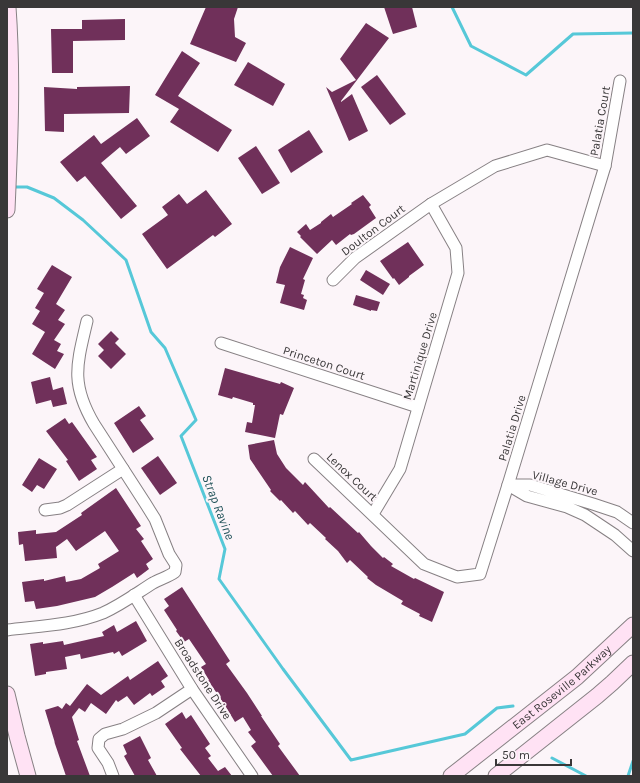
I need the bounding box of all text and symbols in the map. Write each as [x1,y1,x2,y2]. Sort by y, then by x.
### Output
street label: Palatia Court [587,84,613,157]
street label: Doulton Court [338,201,408,259]
street label: Martinique Drive [400,310,440,402]
street label: Princeton Court [281,343,367,383]
street label: Palatia Drive [495,393,529,463]
street label: Lenox Court [324,450,381,504]
street label: Village Drive [531,468,599,498]
water label: Strap Ravine [199,473,238,542]
street label: Broadstone Drive [172,636,234,722]
street label: East Roseville Parkway [510,642,614,732]
scale bar [496,741,571,767]
text: 50 m [502,748,530,762]

